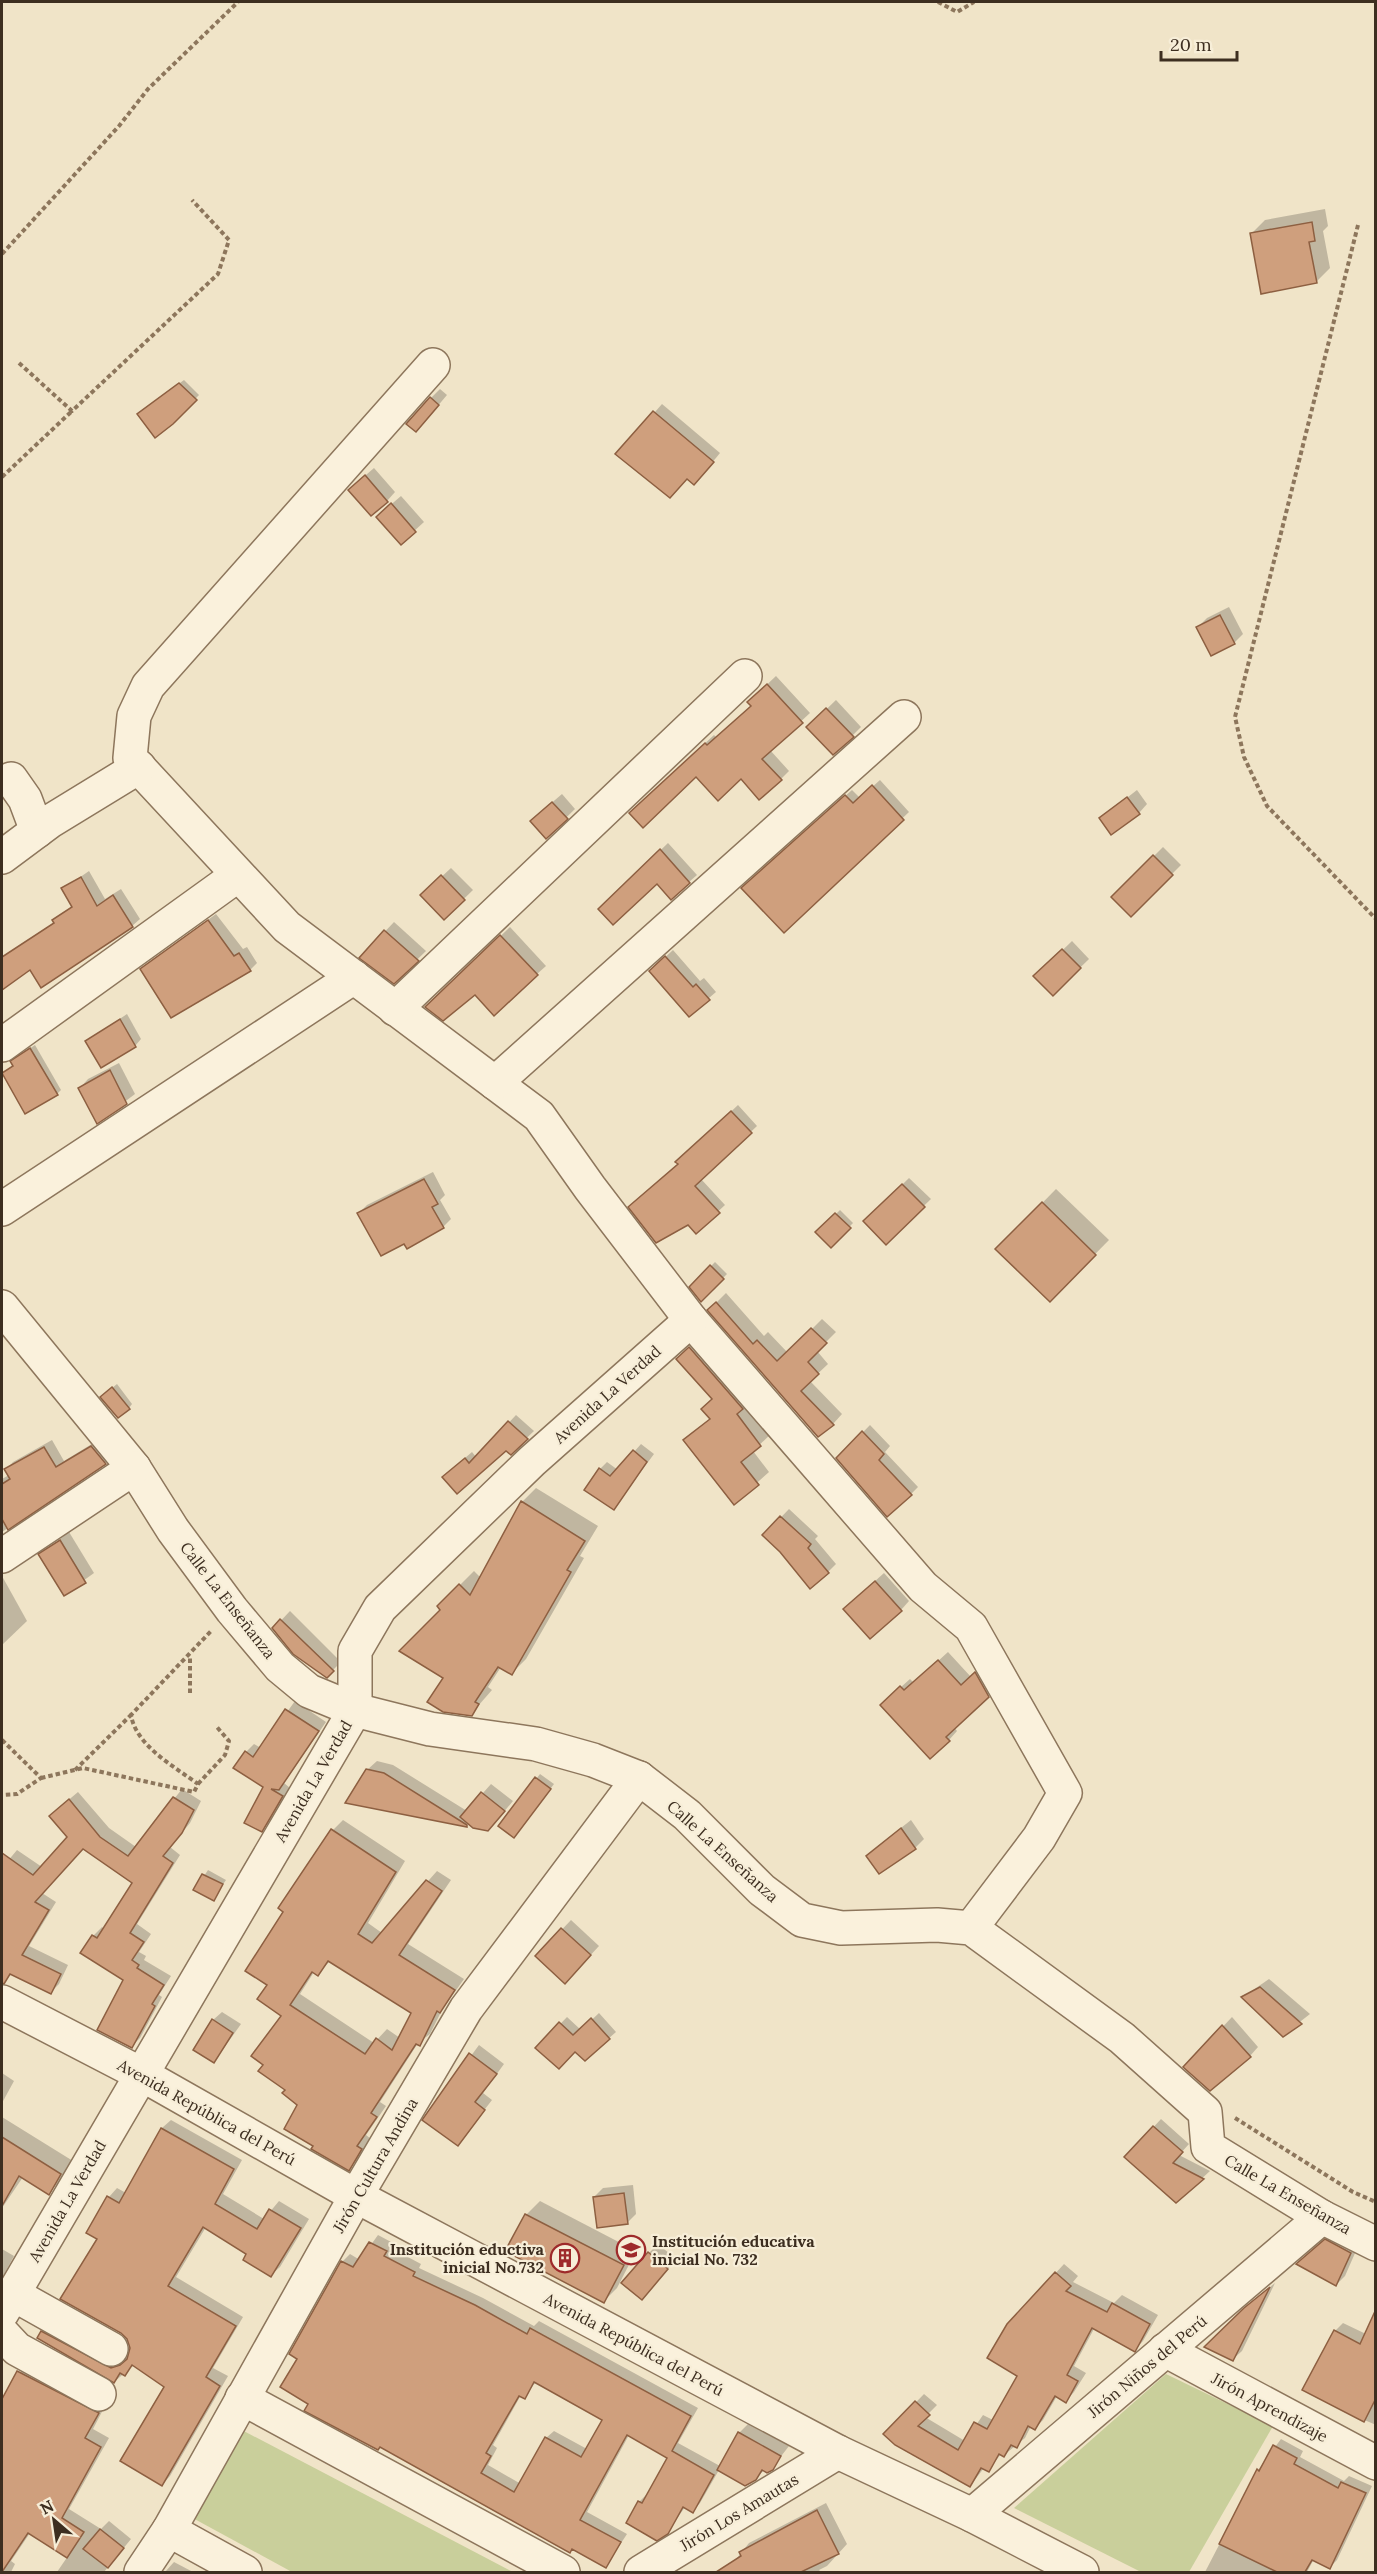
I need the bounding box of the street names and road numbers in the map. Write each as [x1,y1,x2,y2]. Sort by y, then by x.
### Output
street label: Avenida La Verdad [549,1340,665,1448]
street label: Calle La Enseñanza [176,1538,280,1662]
street label: Avenida La Verdad [269,1716,356,1846]
street label: Calle La Enseñanza [663,1796,783,1906]
street label: Avenida República del Perú [113,2054,300,2170]
street label: Jirón Cultura Andina [328,2094,422,2237]
street label: Avenida La Verdad [23,2136,110,2266]
street label: Calle La Enseñanza [1221,2150,1355,2238]
street label: Avenida República del Perú [540,2288,728,2400]
street label: Jirón Niños del Perú [1083,2310,1211,2422]
street label: Jirón Aprendizaje [1208,2367,1332,2446]
street label: Jirón Los Amautas [675,2469,802,2556]

